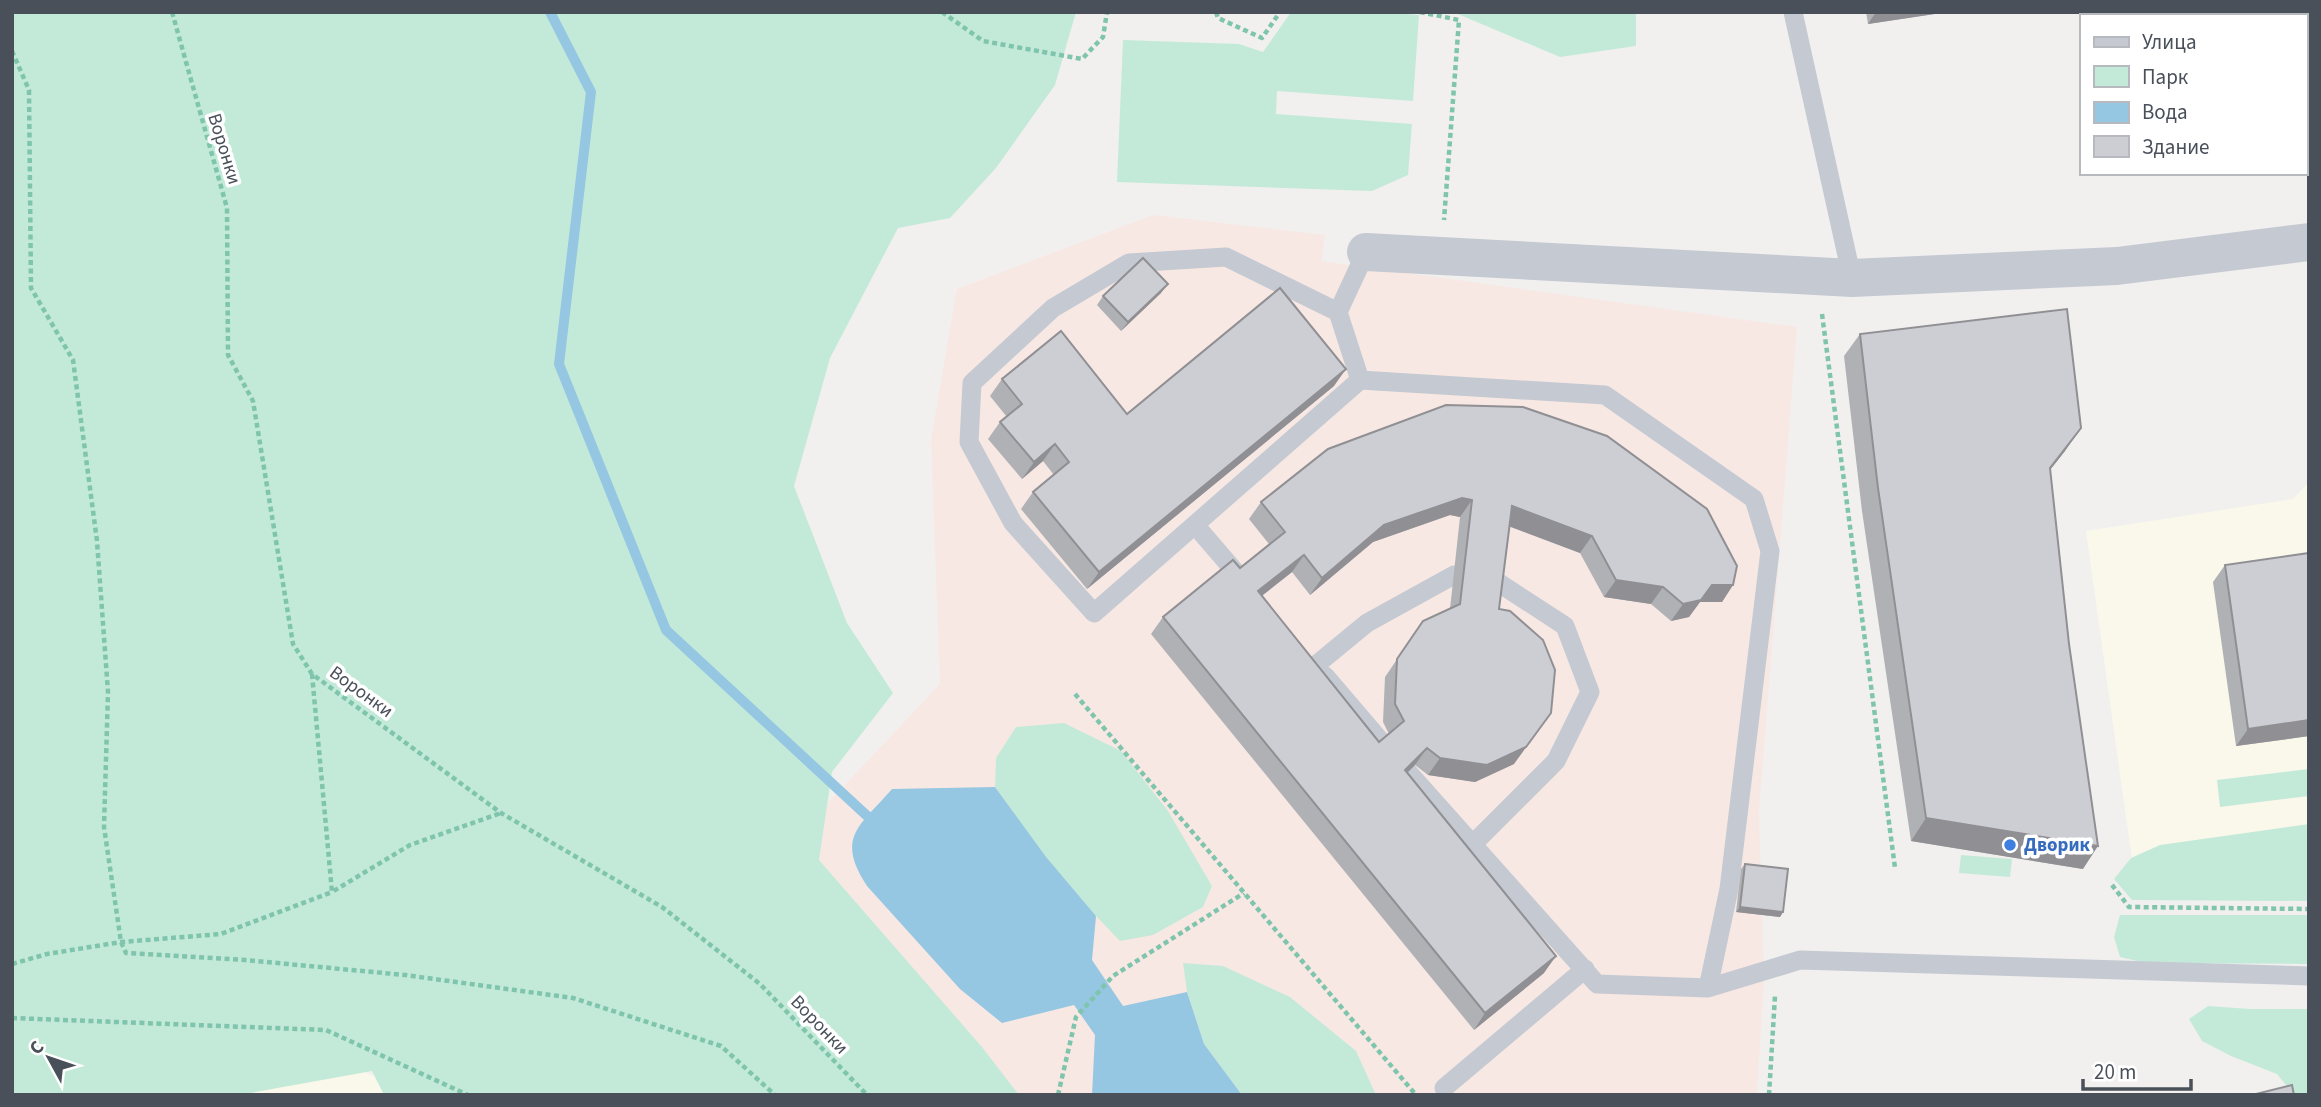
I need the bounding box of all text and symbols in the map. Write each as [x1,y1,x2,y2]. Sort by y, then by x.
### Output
legend [2080,14,2307,175]
text: Улица [2142,27,2197,57]
text: Парк [2142,62,2189,92]
text: Вода [2142,97,2188,127]
street label: Воронки [200,110,248,188]
text: Здание [2142,132,2210,162]
street label: Воронки [323,660,399,724]
place label: Дворик [2024,832,2091,859]
marker: Дворик [2002,837,2018,853]
street label: Воронки [784,989,854,1061]
north arrow [14,1023,84,1093]
text: С [23,1035,51,1061]
scale bar [2083,1048,2192,1092]
text: 20 m [2094,1057,2136,1087]

